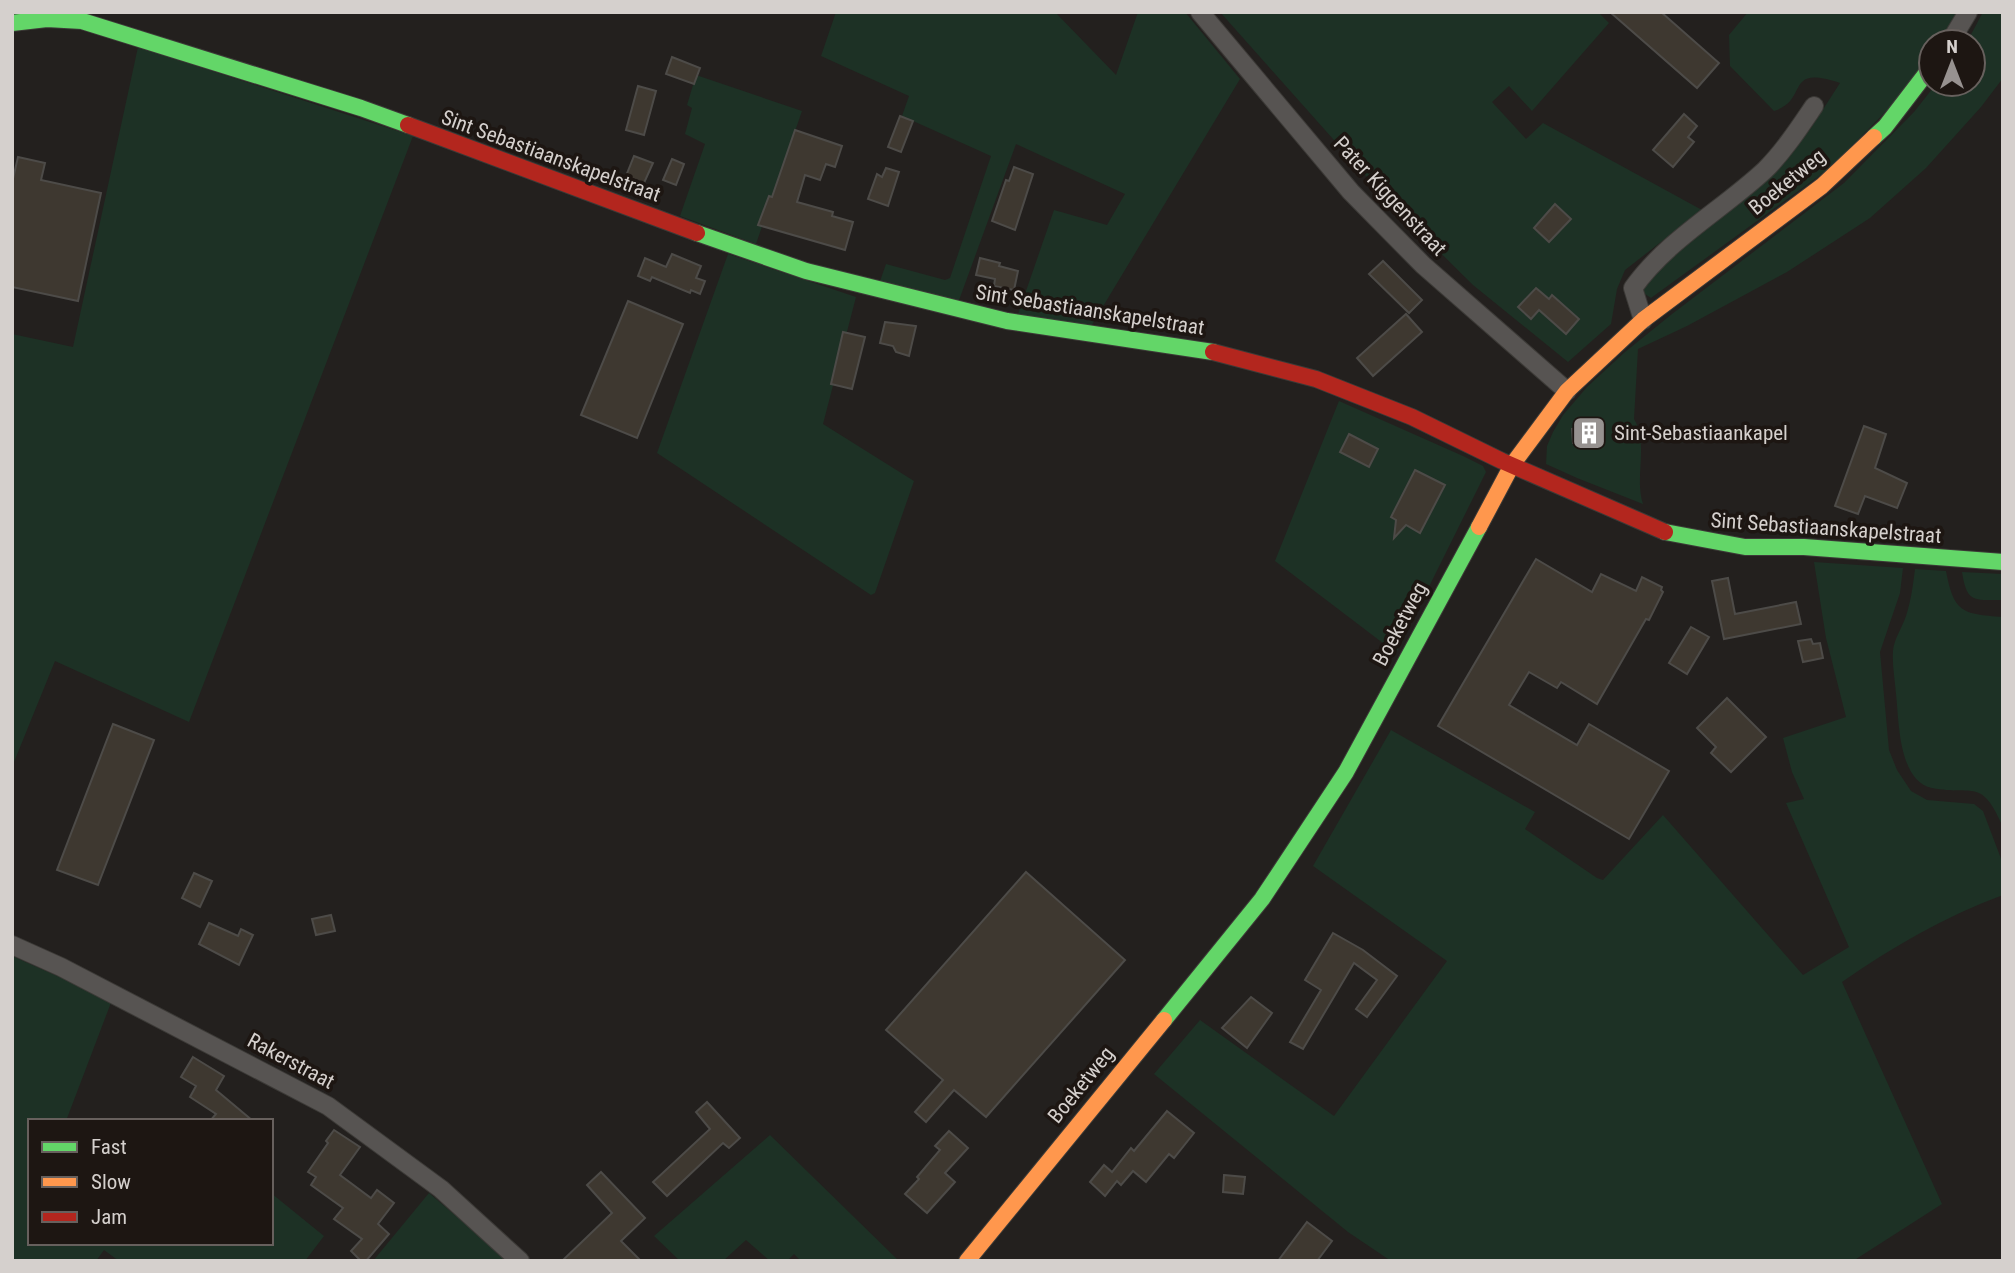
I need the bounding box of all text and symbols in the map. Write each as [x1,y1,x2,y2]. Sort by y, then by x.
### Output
north arrow [1917,28,1987,98]
text: N [1946,35,1958,58]
street label: Sint Sebastiaanskapelstraat [438,105,664,207]
street label: Pater Kiggenstraat [1329,132,1451,260]
street label: Boeketweg [1744,144,1830,220]
street label: Sint Sebastiaanskapelstraat [974,280,1206,340]
building icon: Sint-Sebastiaankapel [1570,414,1608,452]
place label: Sint-Sebastiaankapel [1614,421,1788,445]
street label: Sint Sebastiaanskapelstraat [1710,508,1942,548]
street label: Boeketweg [1368,578,1432,670]
street label: Rakerstraat [244,1028,338,1094]
street label: Boeketweg [1043,1042,1119,1128]
legend [28,1119,273,1245]
text: Fast [91,1135,127,1159]
text: Slow [91,1170,131,1194]
text: Jam [91,1205,127,1229]

